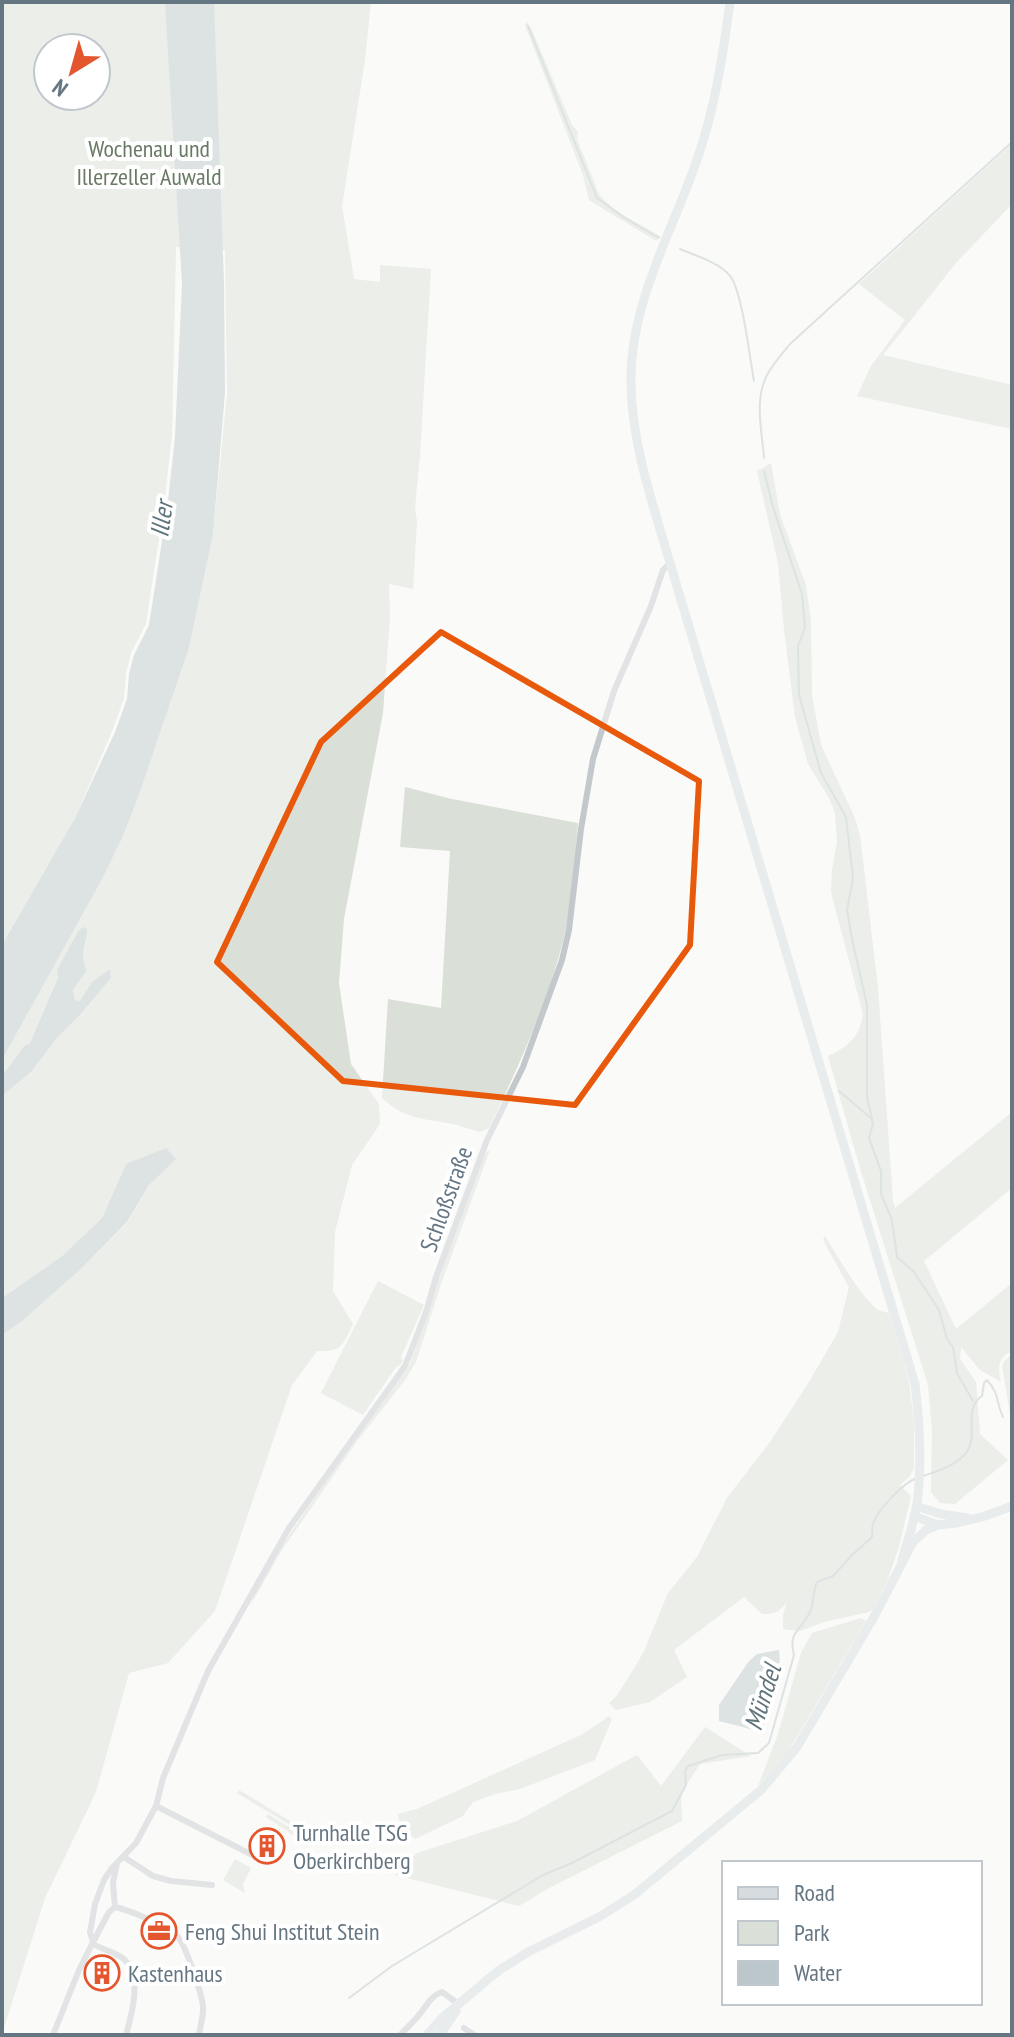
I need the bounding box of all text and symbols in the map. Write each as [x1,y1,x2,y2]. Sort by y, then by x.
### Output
north arrow [32,32,112,112]
text: N [47,73,73,103]
park label: Wochenau und Illerzeller Auwald [76,133,222,192]
water label: Iller [142,495,180,539]
street label: Schloßstraße [413,1142,479,1256]
water label: Mündel [736,1657,789,1734]
place label: Turnhalle TSG Oberkirchberg [293,1817,411,1876]
building icon: Turnhalle TSG Oberkirchberg [248,1827,286,1865]
legend [722,1861,982,2005]
text: Road [794,1877,835,1908]
office icon: Feng Shui Institut Stein [140,1912,178,1950]
place label: Feng Shui Institut Stein [185,1916,379,1947]
text: Park [794,1917,830,1948]
building icon: Kastenhaus [83,1954,121,1992]
text: Water [794,1957,842,1988]
place label: Kastenhaus [128,1958,223,1989]

